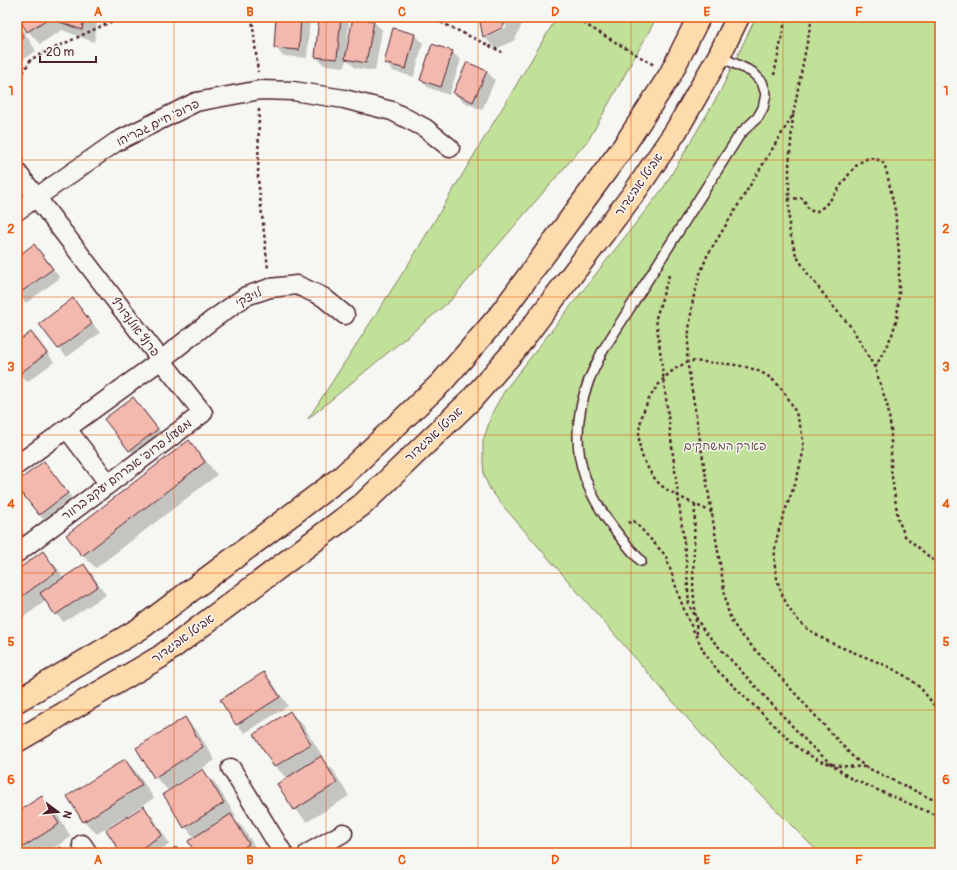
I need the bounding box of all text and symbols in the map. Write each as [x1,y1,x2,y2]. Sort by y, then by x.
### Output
text: A [94,4,103,20]
text: B [246,4,254,20]
text: C [398,4,406,20]
text: D [551,4,559,20]
text: E [704,4,711,20]
text: F [855,4,863,20]
scale bar [40,38,96,64]
text: 20 m [46,45,75,60]
text: 1 [8,83,14,99]
text: 1 [943,83,949,99]
street label: פרופ' חיים גבריהו [114,96,202,150]
street label: אביטל אביגדור [612,150,666,220]
text: 2 [7,221,15,237]
text: 2 [942,221,950,237]
street label: לויצקי [233,285,265,311]
street label: פרנץ אולנדורף [108,294,162,360]
text: 3 [7,359,15,375]
text: 3 [942,359,950,375]
street label: אביטל אביגדור [402,404,466,466]
street label: משעול פרופ' אברהם יעקב ברוור [59,416,195,524]
park label: פארק המשחקים [684,439,766,454]
text: 4 [7,496,15,512]
text: 4 [942,496,950,512]
street label: אביטל אביגדור [149,611,217,667]
text: 5 [7,634,15,650]
text: 5 [942,634,950,650]
text: 6 [7,772,15,788]
text: 6 [942,772,950,788]
north arrow [38,792,78,832]
text: N [60,809,74,821]
text: A [94,852,103,868]
text: B [246,852,254,868]
text: C [398,852,406,868]
text: D [551,852,559,868]
text: E [704,852,711,868]
text: F [855,852,863,868]

